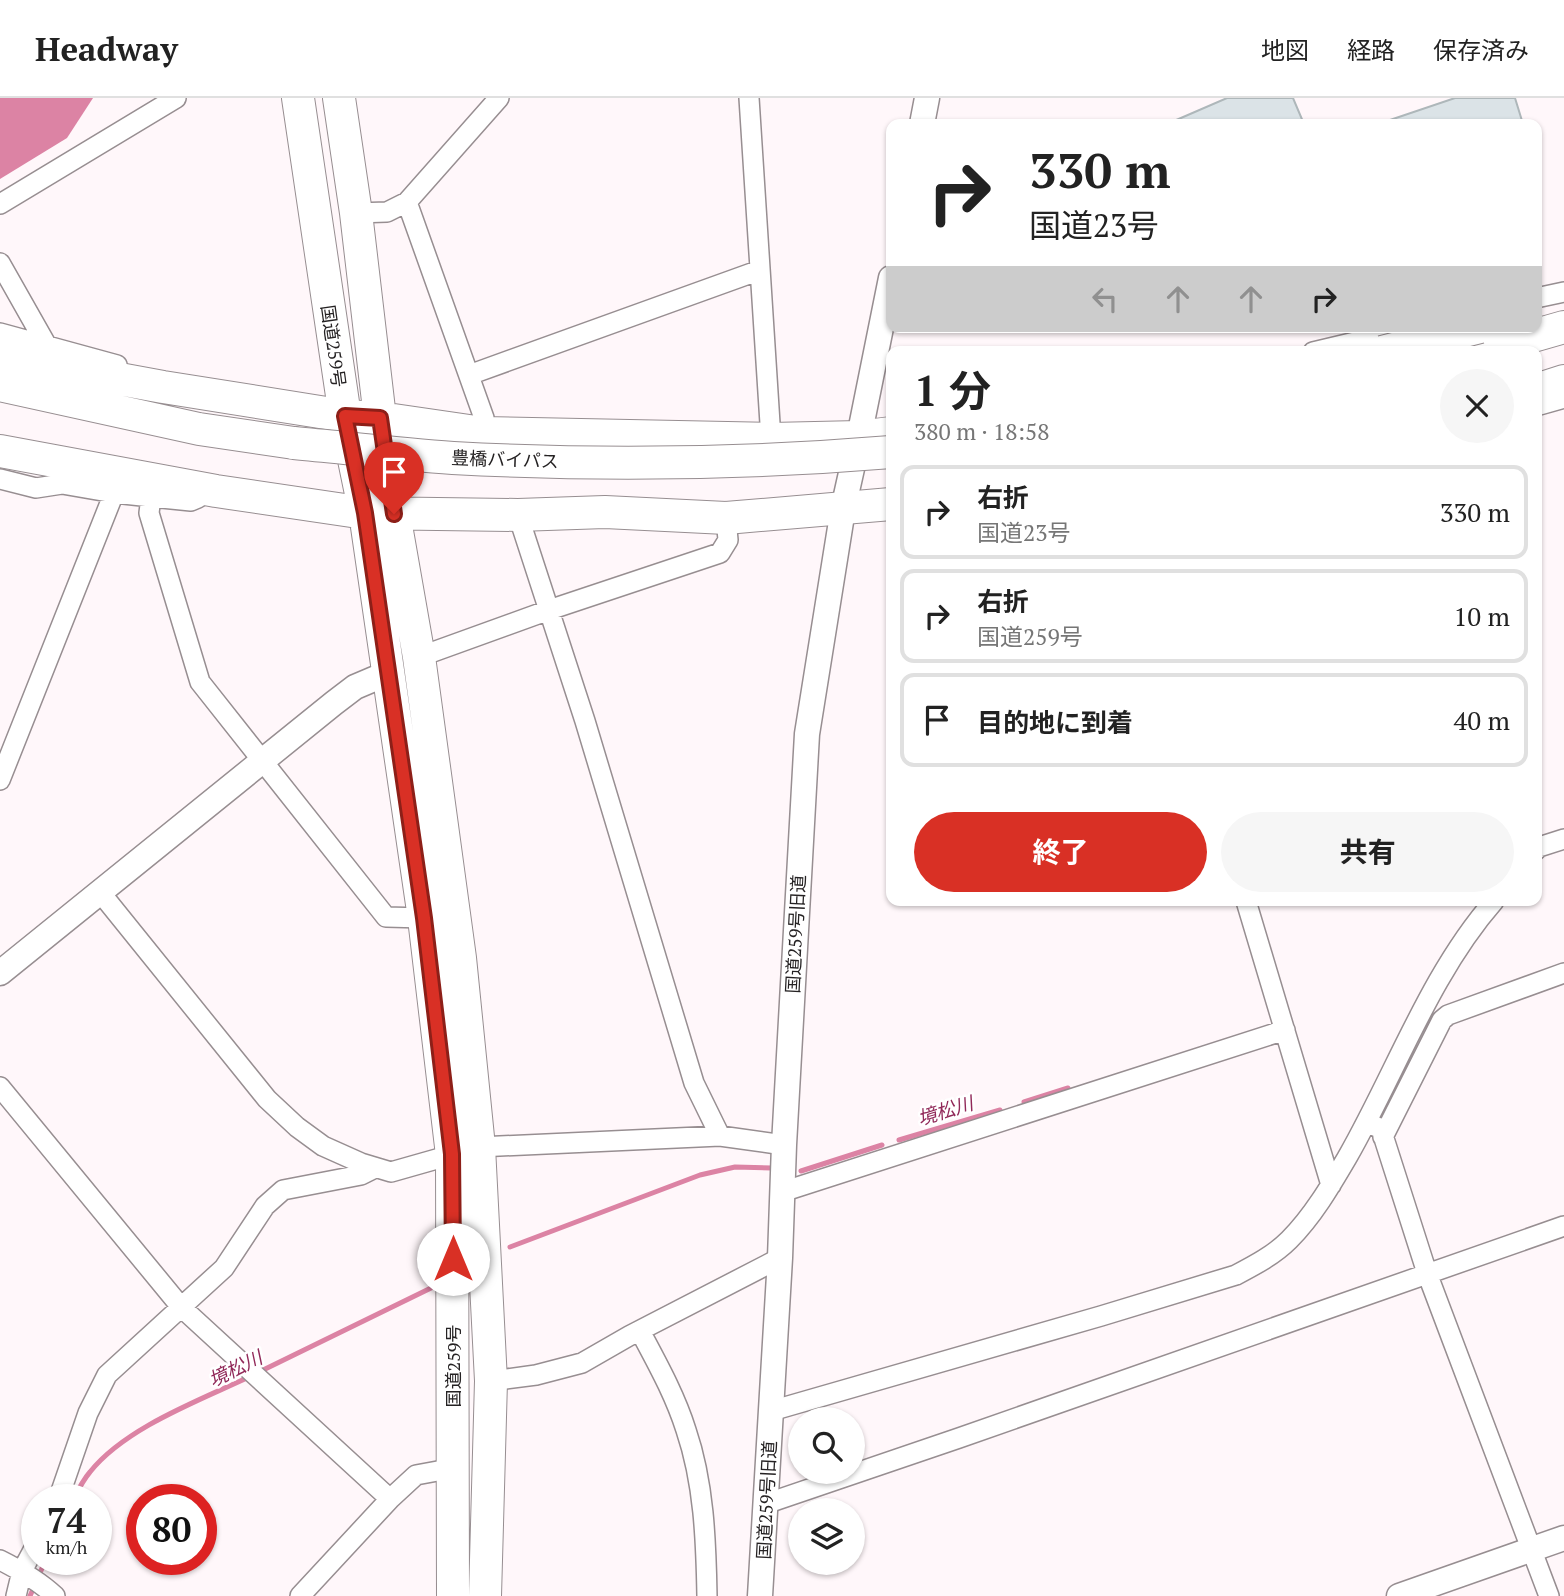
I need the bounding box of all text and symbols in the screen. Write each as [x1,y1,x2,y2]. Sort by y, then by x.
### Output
text: Headway [35,27,178,70]
text: 地図 [1261,34,1309,66]
text: 経路 [1347,34,1395,66]
text: 保存済み [1433,34,1529,66]
text: 330 m [1029,137,1171,202]
icon: right [914,147,1005,238]
text: 国道23号 [1029,204,1159,246]
icon: left [1086,280,1124,318]
icon: ahead [1159,280,1197,318]
icon: ahead [1232,280,1270,318]
icon: right [1305,280,1343,318]
street label: 国道259号 [316,303,352,389]
text: 1 分 [914,362,991,418]
button: close [1440,369,1514,443]
text: 380 m · 18:58 [914,416,1049,447]
pin [364,442,424,514]
street label: 豊橋バイパス [451,445,559,473]
icon: arrive [375,453,413,491]
text: 右折 [977,480,1029,514]
icon: right [918,493,956,531]
text: 330 m [1440,495,1510,529]
text: 国道23号 [977,517,1071,548]
text: 右折 [977,584,1029,618]
icon: right [918,597,956,635]
text: 10 m [1454,599,1510,633]
text: 国道259号 [977,621,1083,652]
icon: arrive [918,701,956,739]
text: 40 m [1454,703,1510,737]
text: 目的地に到着 [977,705,1133,739]
button: 終了 [914,812,1207,892]
button: 共有 [1221,812,1514,892]
street label: 国道259号旧道 [780,874,810,994]
water label: 境松川 [914,1089,978,1130]
position arrow [416,1222,490,1296]
street label: 国道259号 [441,1325,465,1407]
water label: 境松川 [204,1343,268,1392]
map controls [788,1407,865,1575]
button: search [788,1407,865,1484]
street label: 国道259号旧道 [751,1440,781,1560]
speed limit sign: 80 [126,1484,217,1575]
text: 74 [47,1497,86,1543]
button: layers [788,1498,865,1575]
text: km/h [46,1535,87,1559]

